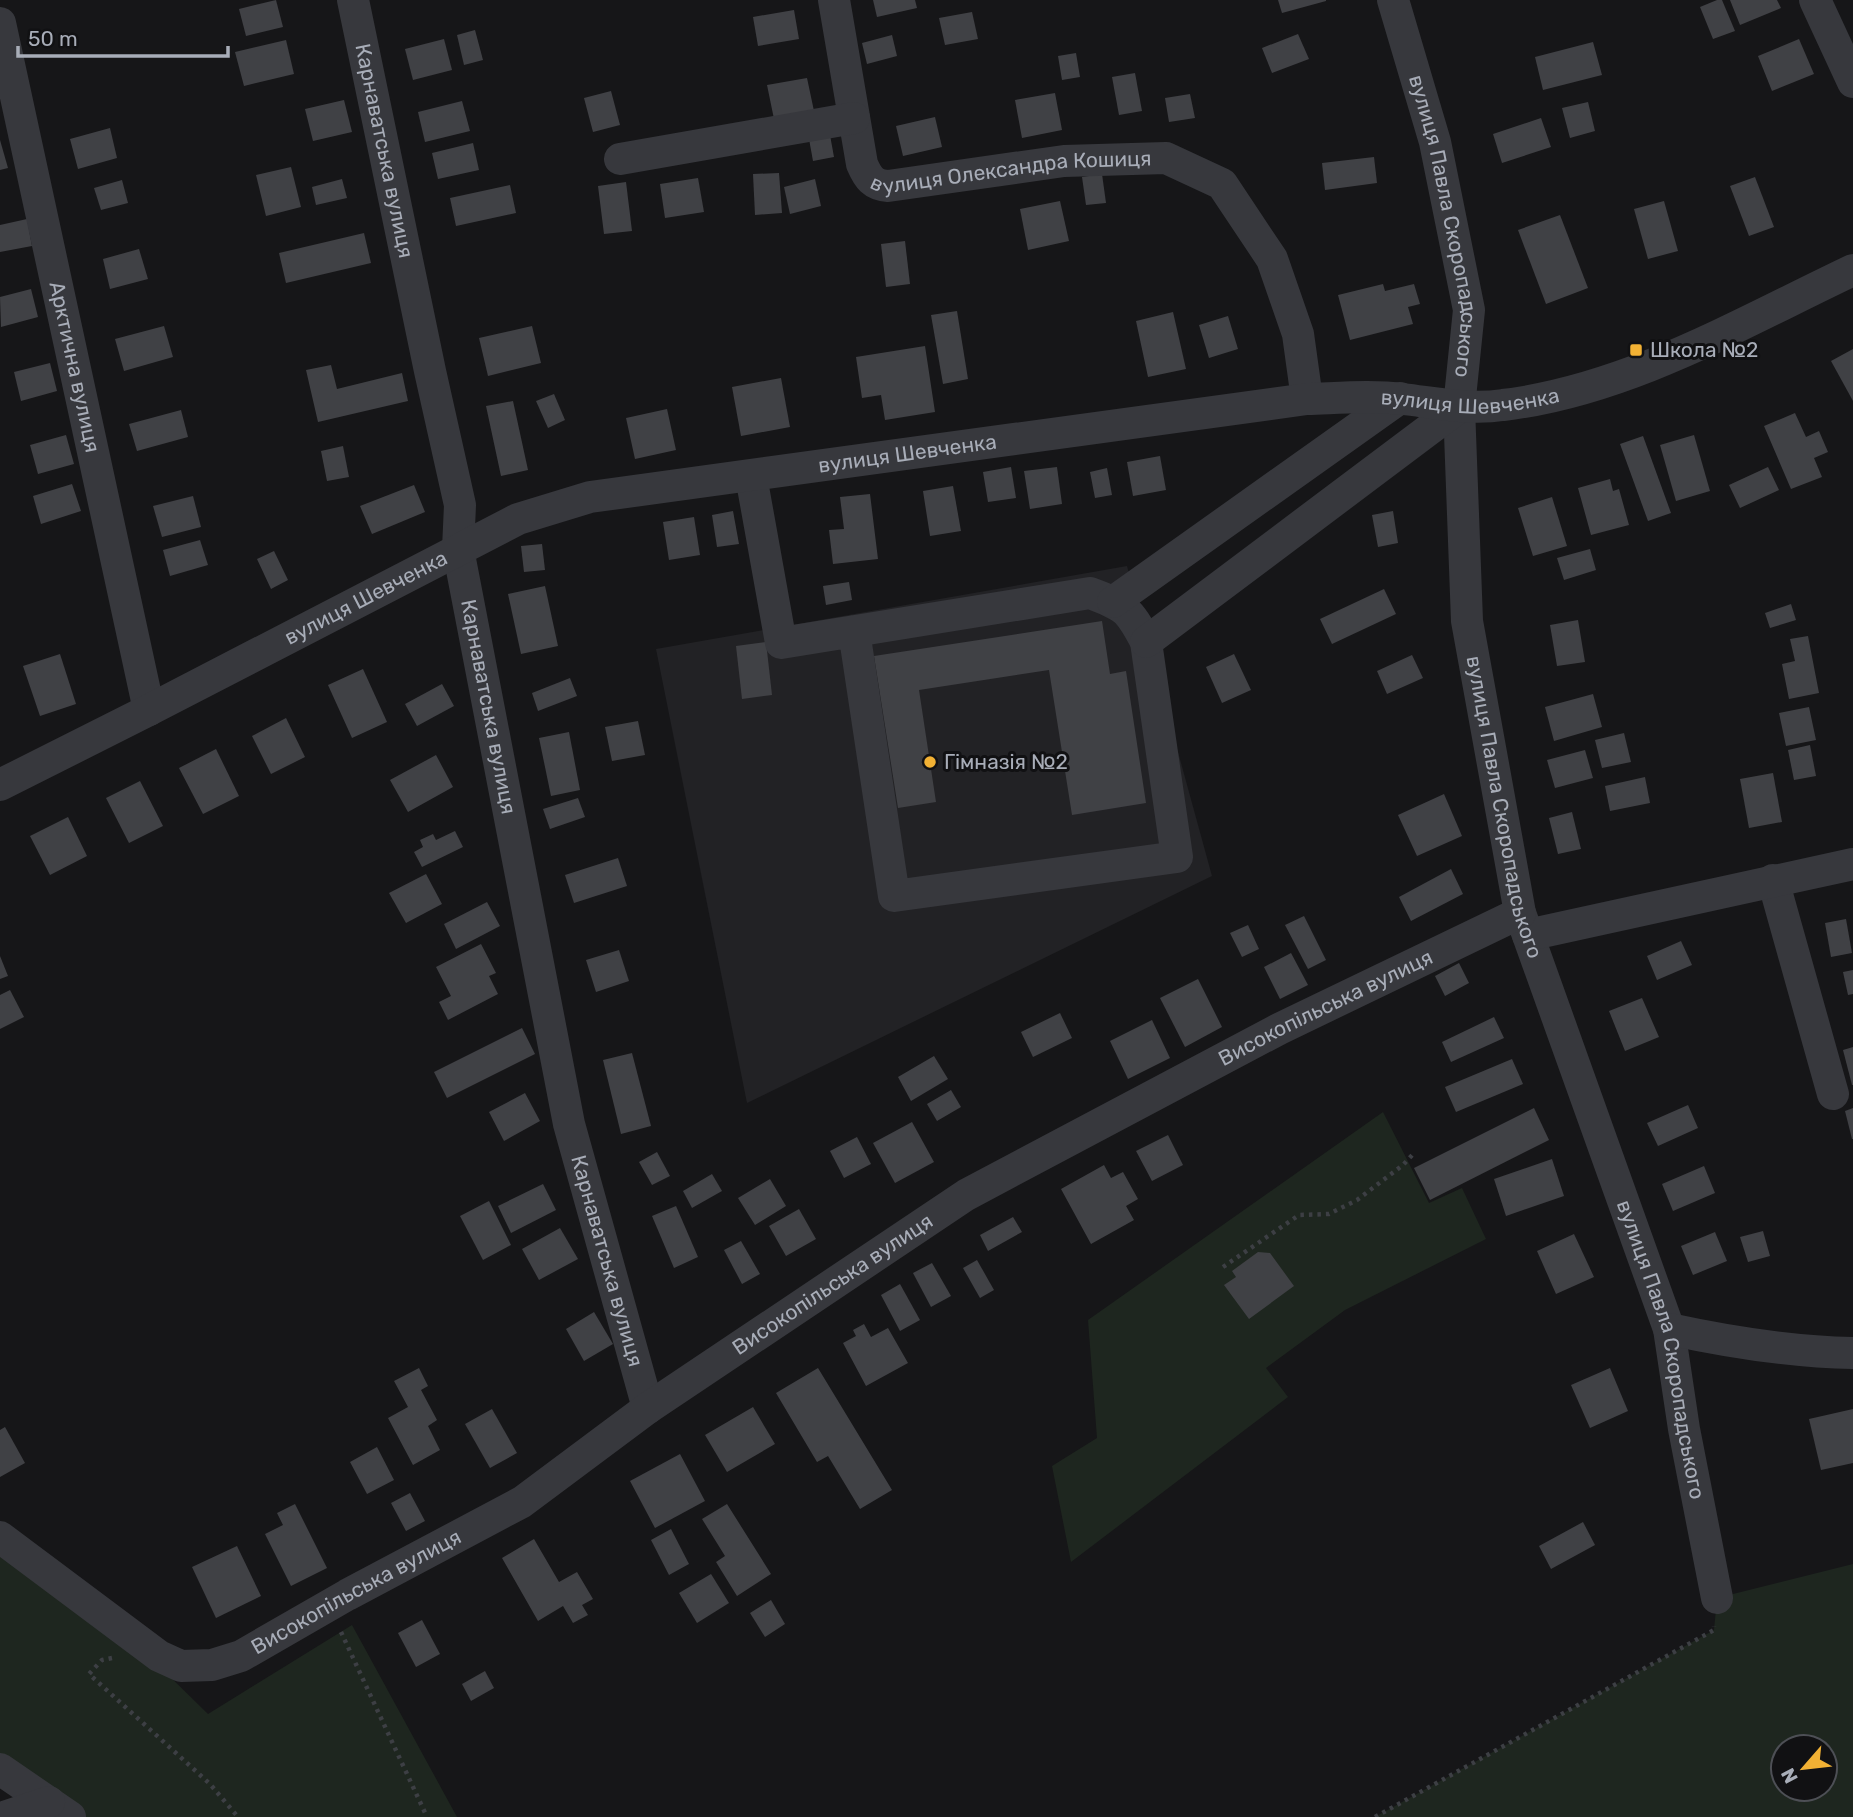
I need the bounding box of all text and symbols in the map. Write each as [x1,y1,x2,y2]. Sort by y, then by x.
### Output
scale bar [18,14,228,58]
text: 50 m [28,26,78,51]
street label: Карнаватська вулиця [350,41,419,260]
street label: вулиця Павла Скоропадського [1404,72,1482,379]
street label: вулиця Олександра Кошиця [867,145,1152,199]
street label: Арктична вулиця [44,279,106,455]
place label: Школа №2 [1650,337,1758,362]
marker: Школа №2 [1628,342,1644,358]
street label: вулиця Шевченка [1380,382,1562,419]
street label: вулиця Шевченка [817,429,998,478]
street label: вулиця Шевченка [280,545,451,650]
street label: Карнаватська вулиця [456,597,522,816]
street label: вулиця Павла Скоропадського [1462,654,1548,962]
place label: Гімназія №2 [944,749,1068,774]
marker: Гімназія №2 [922,754,938,770]
street label: Високопільська вулиця [1214,944,1437,1071]
street label: Карнаватська вулиця [566,1152,649,1369]
street label: вулиця Павла Скоропадського [1612,1197,1710,1501]
street label: Високопільська вулиця [727,1208,937,1360]
street label: Високопільська вулиця [247,1524,465,1659]
north arrow [1769,1733,1839,1803]
text: N [1776,1764,1803,1787]

